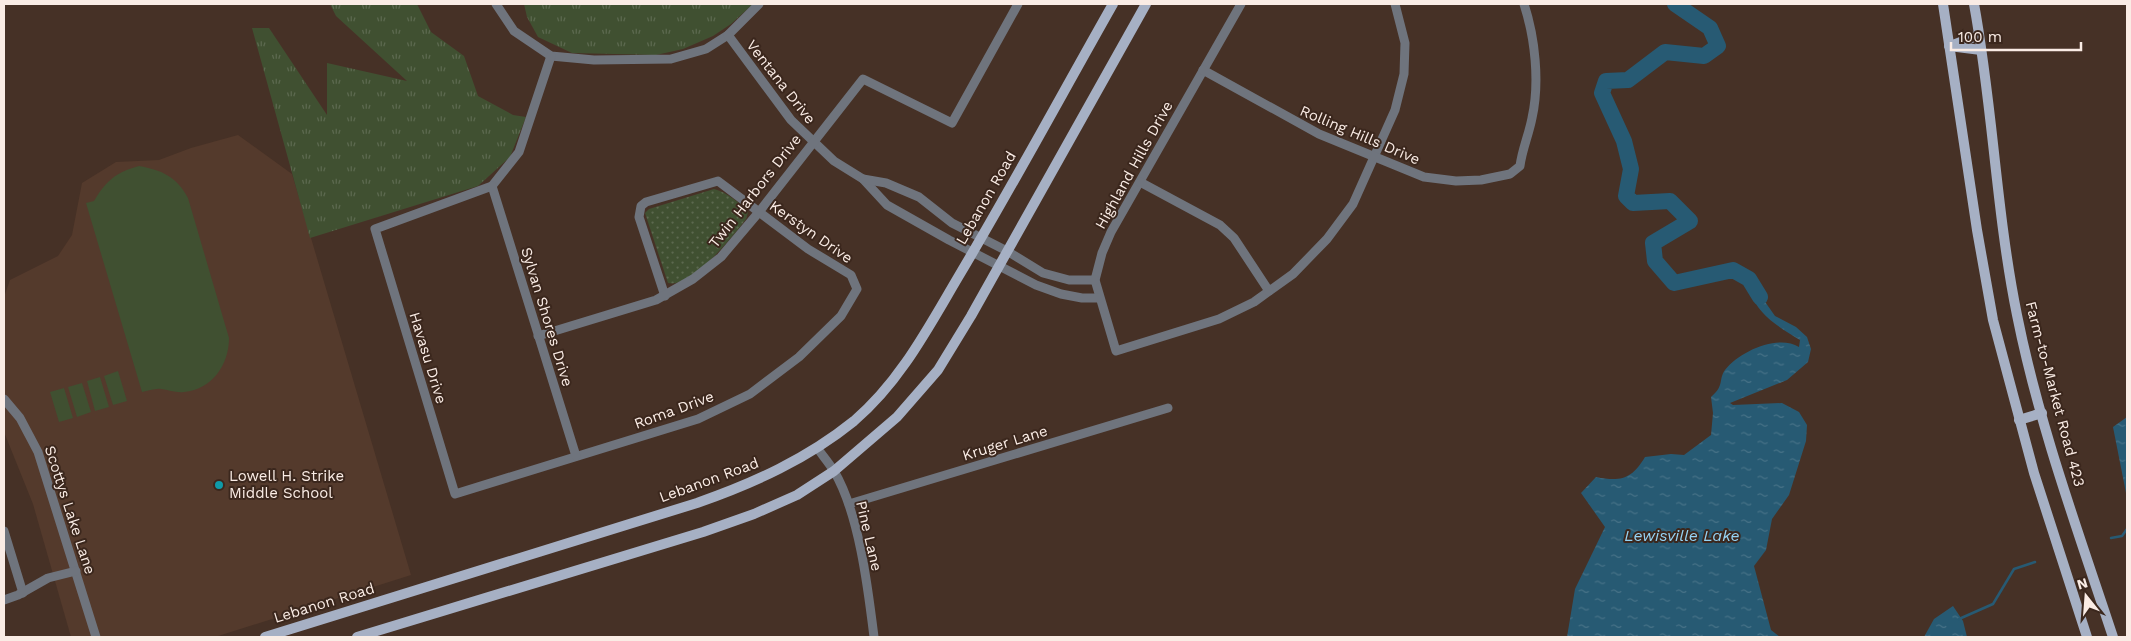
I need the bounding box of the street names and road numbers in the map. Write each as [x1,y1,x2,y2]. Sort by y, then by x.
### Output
street label: Ventana Drive [743,36,819,128]
street label: Highland Hills Drive [1091,98,1177,232]
street label: Rolling Hills Drive [1297,102,1423,168]
street label: Twin Harbors Drive [705,131,805,251]
street label: Lebanon Road [952,148,1020,248]
street label: Kerstyn Drive [766,197,856,267]
street label: Sylvan Shores Drive [517,245,577,389]
street label: Farm-to-Market Road 423 [2022,299,2088,489]
street label: Havasu Drive [406,310,450,406]
street label: Roma Drive [632,387,716,433]
street label: Kruger Lane [960,422,1050,464]
street label: Scottys Lake Lane [41,444,99,576]
street label: Lebanon Road [657,454,761,506]
street label: Pine Lane [852,499,886,573]
street label: Lebanon Road [271,579,377,627]

